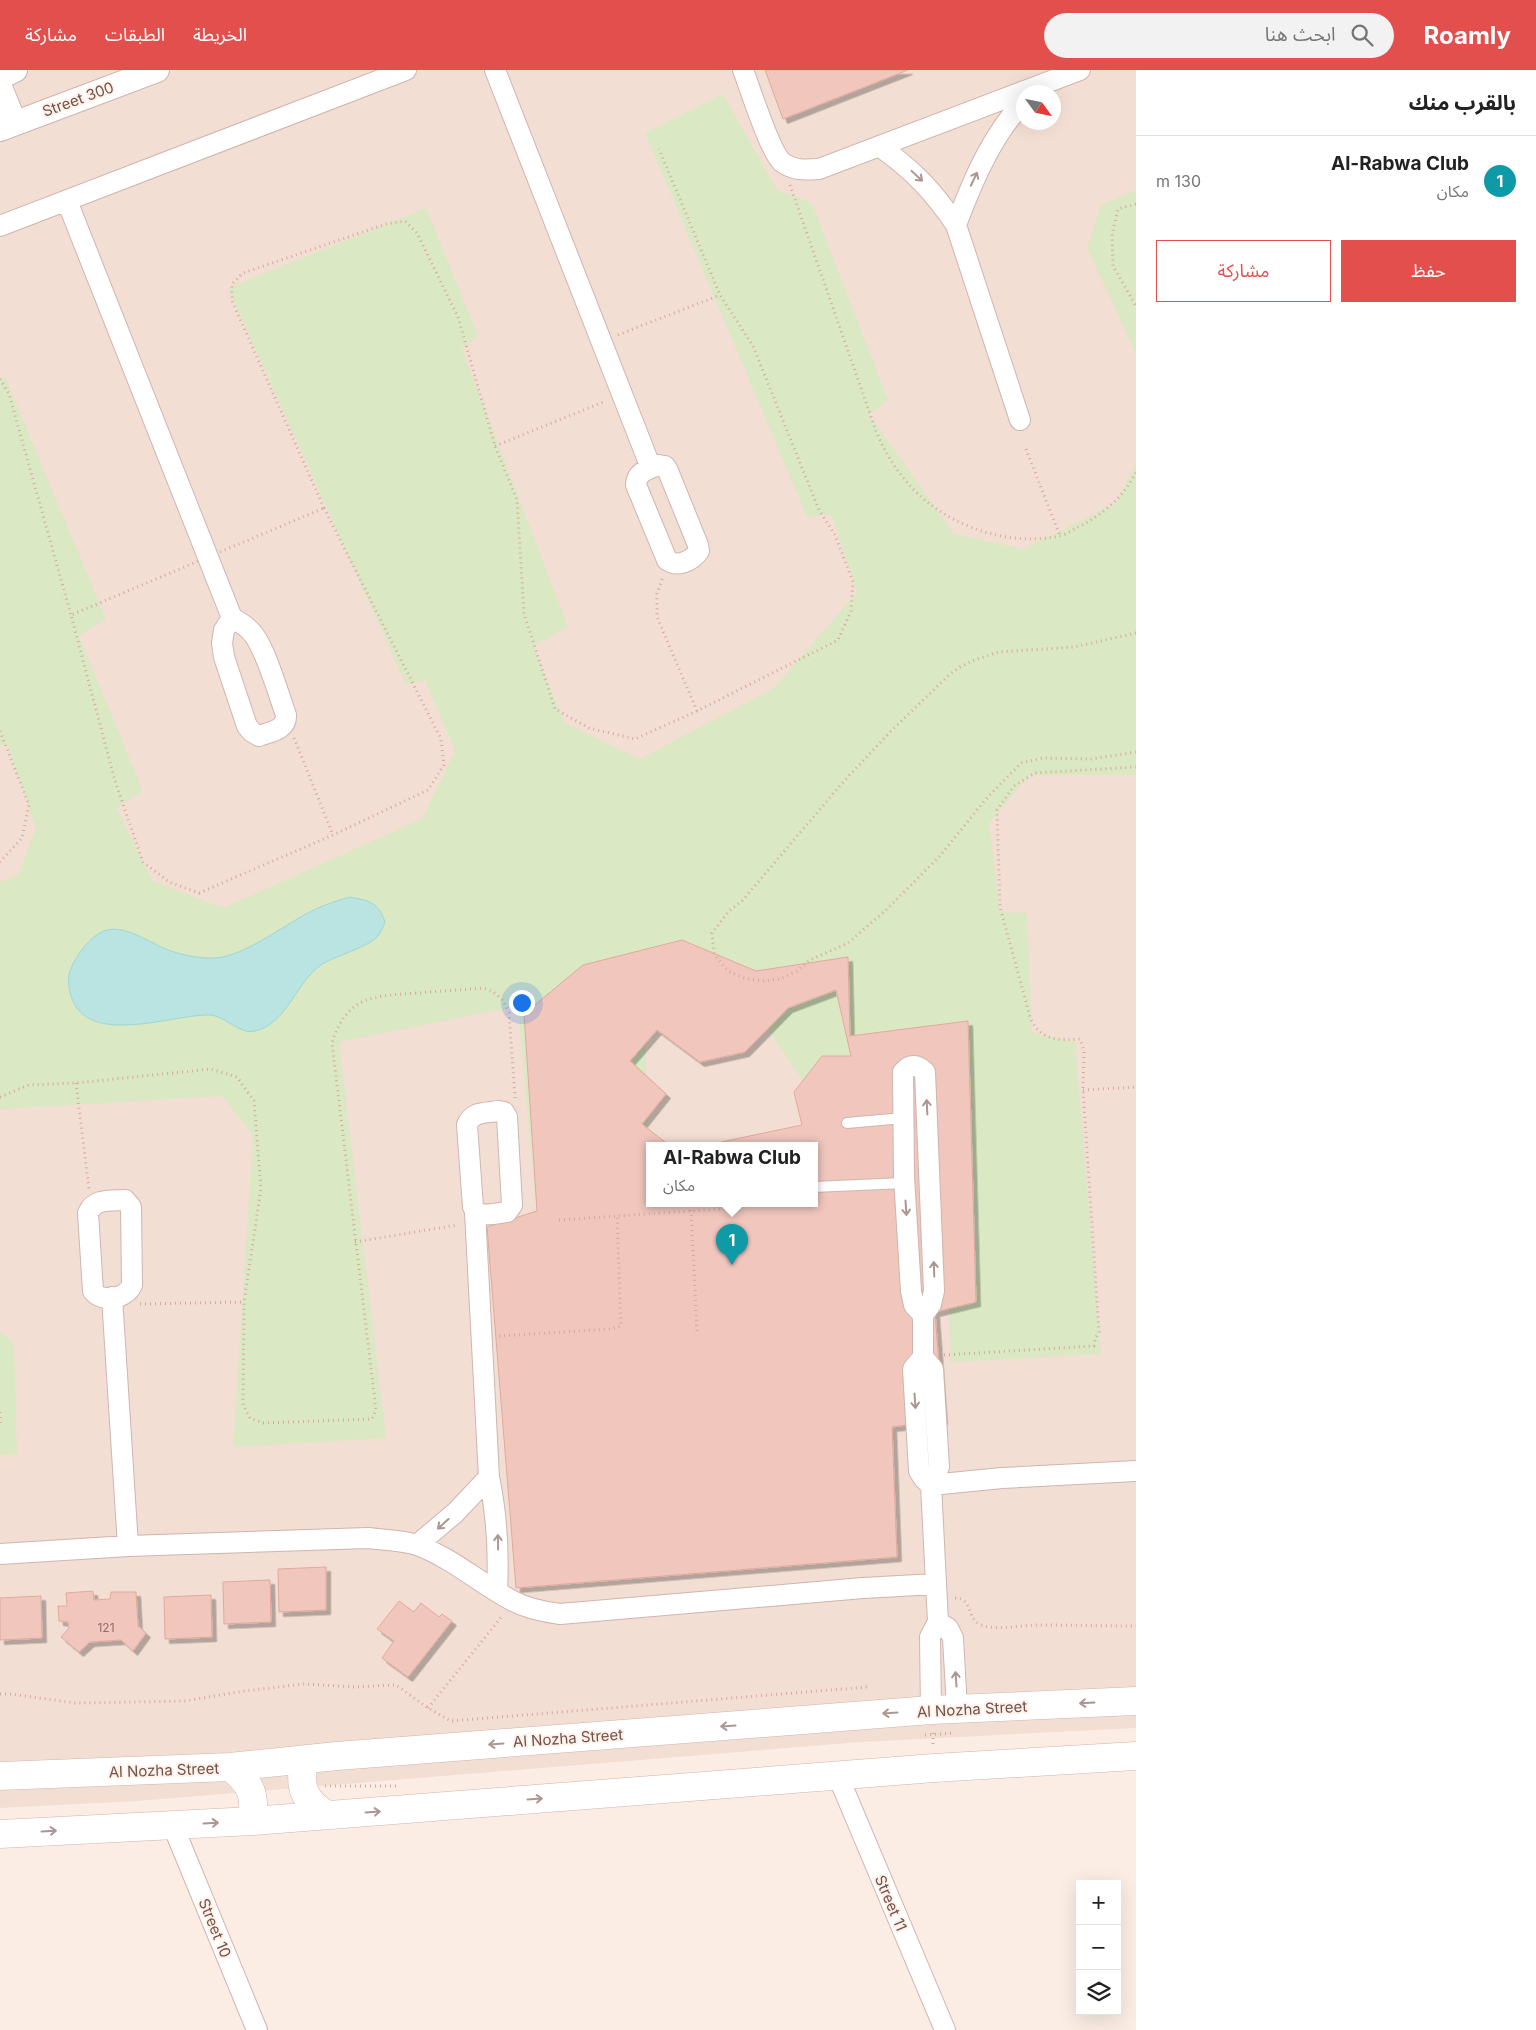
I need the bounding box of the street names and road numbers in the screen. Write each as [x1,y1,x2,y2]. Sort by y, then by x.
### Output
street label: Street 300 [40,77,116,121]
street label: Al Nozha Street [916,1697,1028,1721]
street label: Al Nozha Street [512,1725,624,1751]
street label: Al Nozha Street [108,1759,220,1781]
street label: Street 11 [871,1872,911,1934]
street label: Street 10 [195,1896,235,1960]

